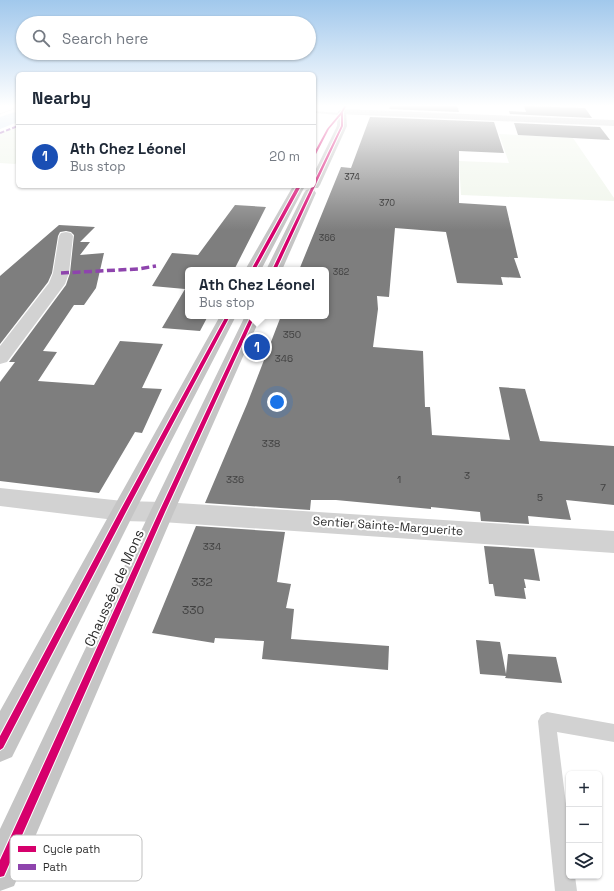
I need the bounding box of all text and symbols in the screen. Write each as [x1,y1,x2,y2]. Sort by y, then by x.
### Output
search box [16,16,316,60]
icon: search [30,27,52,49]
text: Search here [62,29,148,48]
text: Nearby [32,87,91,109]
text: Ath Chez Léonel [70,139,186,158]
text: 1 [42,148,48,165]
text: 20 m [269,148,300,165]
text: Bus stop [70,158,126,175]
house number: 374 [344,171,360,183]
house number: 370 [379,197,395,209]
house number: 366 [319,232,336,244]
house number: 362 [333,266,349,278]
popup [185,267,329,319]
text: Ath Chez Léonel [199,275,315,294]
text: Bus stop [199,294,255,311]
house number: 350 [283,328,301,341]
pin: 1 [244,332,270,362]
house number: 346 [275,352,293,365]
your location [267,392,287,412]
house number: 338 [262,437,280,450]
house number: 3 [464,469,470,482]
house number: 336 [226,473,244,486]
house number: 1 [397,473,401,486]
house number: 7 [600,481,606,494]
house number: 5 [537,491,543,504]
street label: Sentier Sainte-Marguerite [312,513,464,539]
street label: Chaussée de Mons [80,527,148,649]
house number: 334 [203,540,221,553]
house number: 332 [191,574,213,590]
house number: 330 [182,602,204,618]
map controls [566,771,602,879]
button: + [566,771,602,807]
button: − [566,807,602,843]
legend [10,835,142,881]
text: Cycle path [43,842,100,856]
button: layers [566,843,602,879]
text: Path [43,860,67,874]

